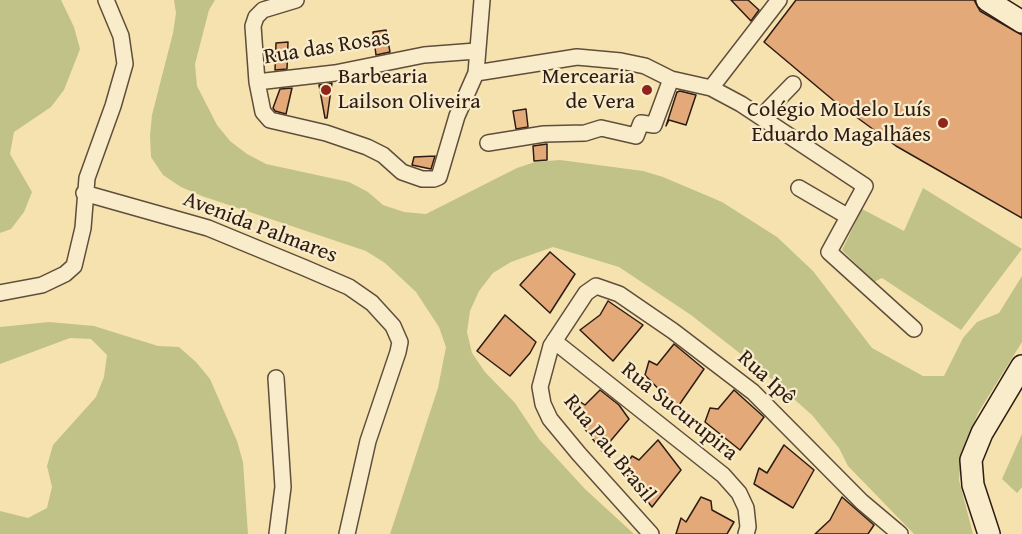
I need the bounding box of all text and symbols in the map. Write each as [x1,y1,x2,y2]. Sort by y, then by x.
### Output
street label: Rua das Rosas [262,25,392,71]
place label: Barbearia Lailson Oliveira [338,64,481,116]
place label: Mercearia de Vera [542,64,635,116]
marker: Barbearia Lailson Oliveira [319,83,333,97]
marker: Mercearia de Vera [640,83,654,97]
place label: Colégio Modelo Luís Eduardo Magalhães [747,97,931,148]
marker: Colégio Modelo Luís Eduardo Magalhães [936,116,950,130]
street label: Avenida Palmares [179,186,341,270]
street label: Rua Ipê [732,345,800,411]
street label: Rua Sucurupira [615,357,743,467]
street label: Rua Pau Brasil [557,390,661,508]

